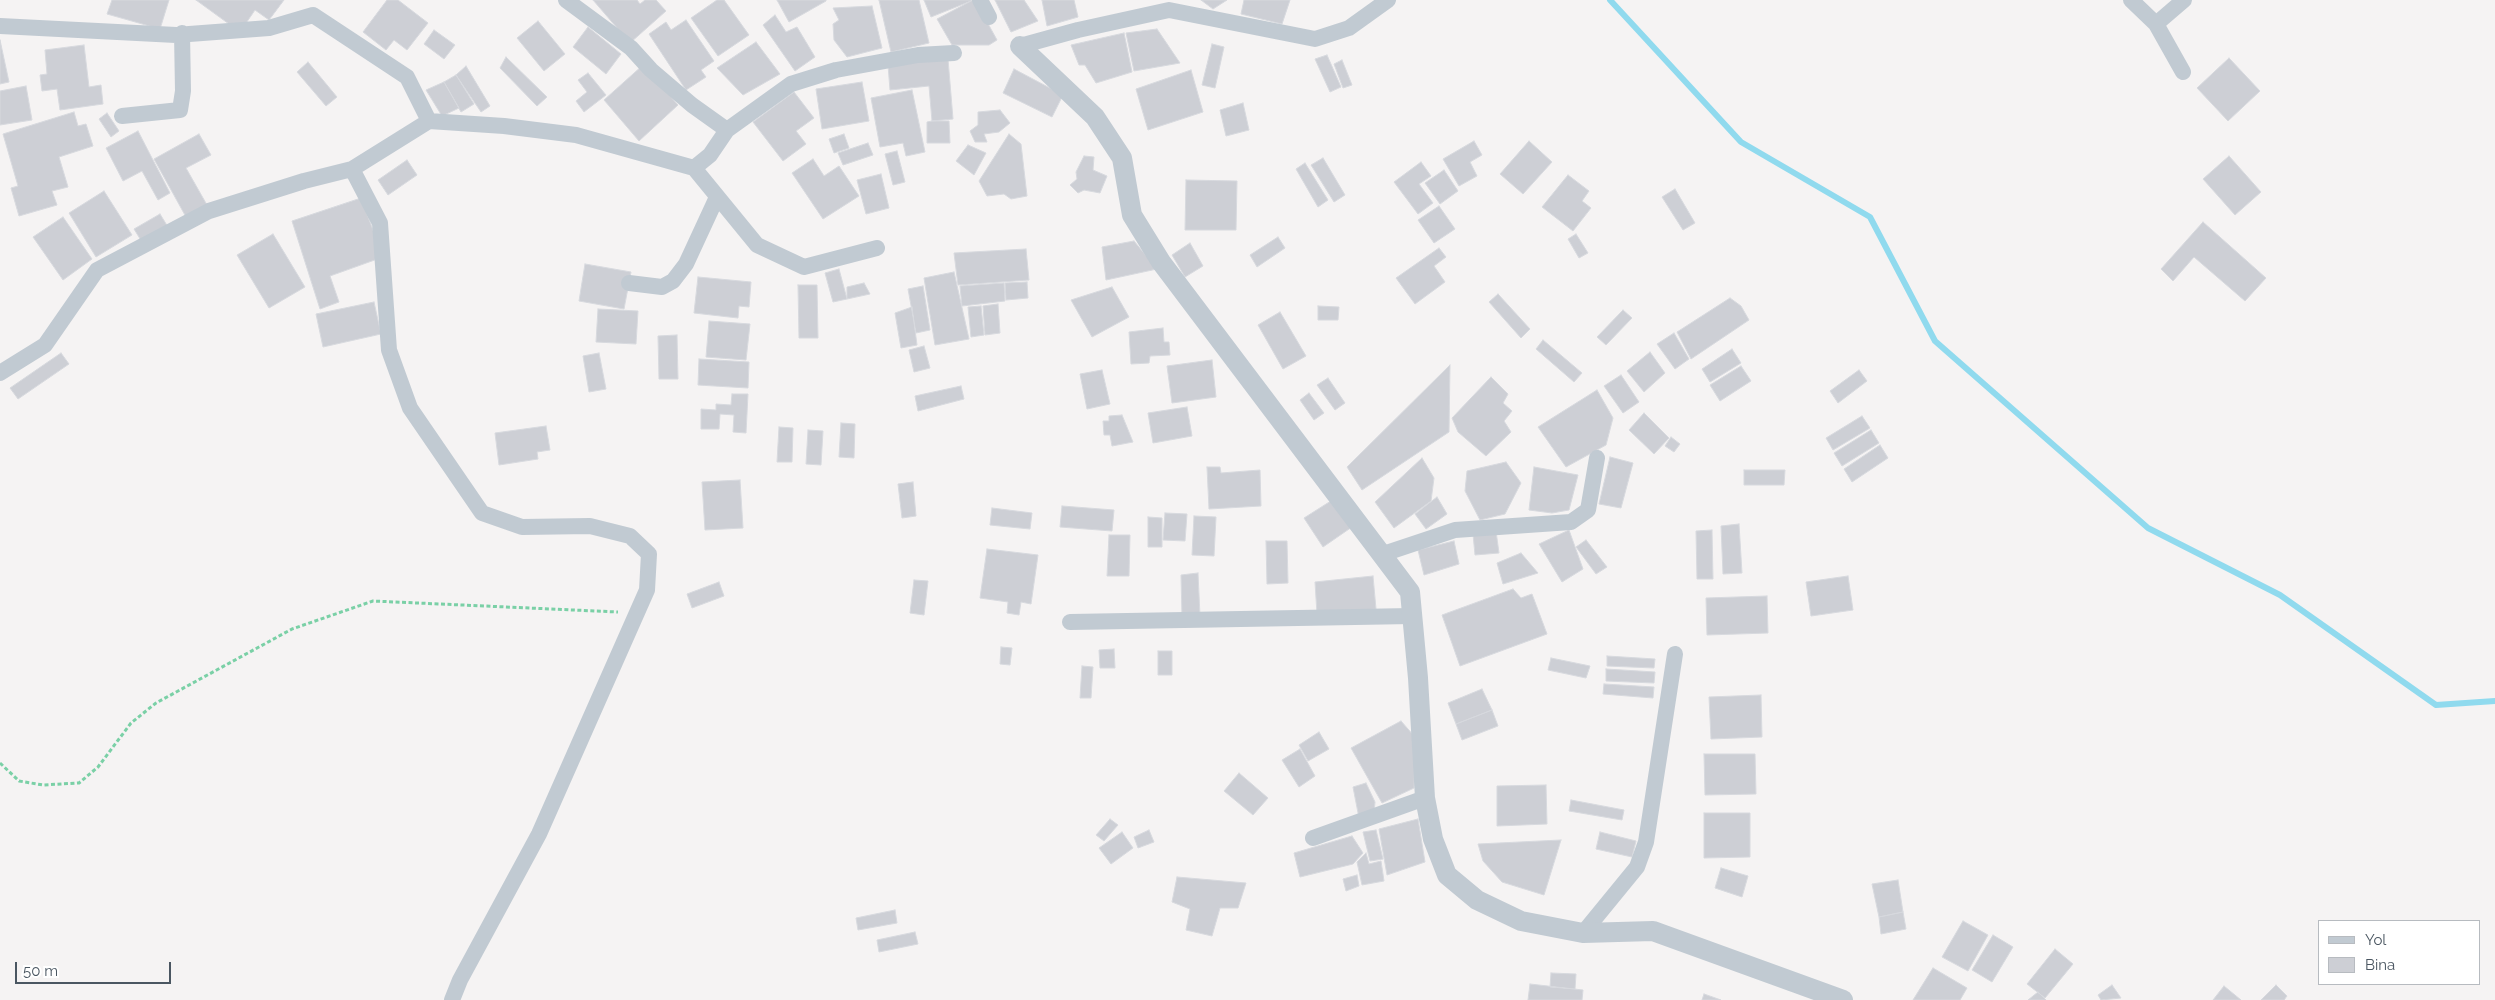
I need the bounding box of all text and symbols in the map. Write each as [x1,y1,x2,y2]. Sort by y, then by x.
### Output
legend [2318,920,2480,985]
text: Yol [2365,931,2386,949]
scale bar [18,952,174,984]
text: Bina [2365,956,2395,974]
text: 50 m [23,962,58,980]

